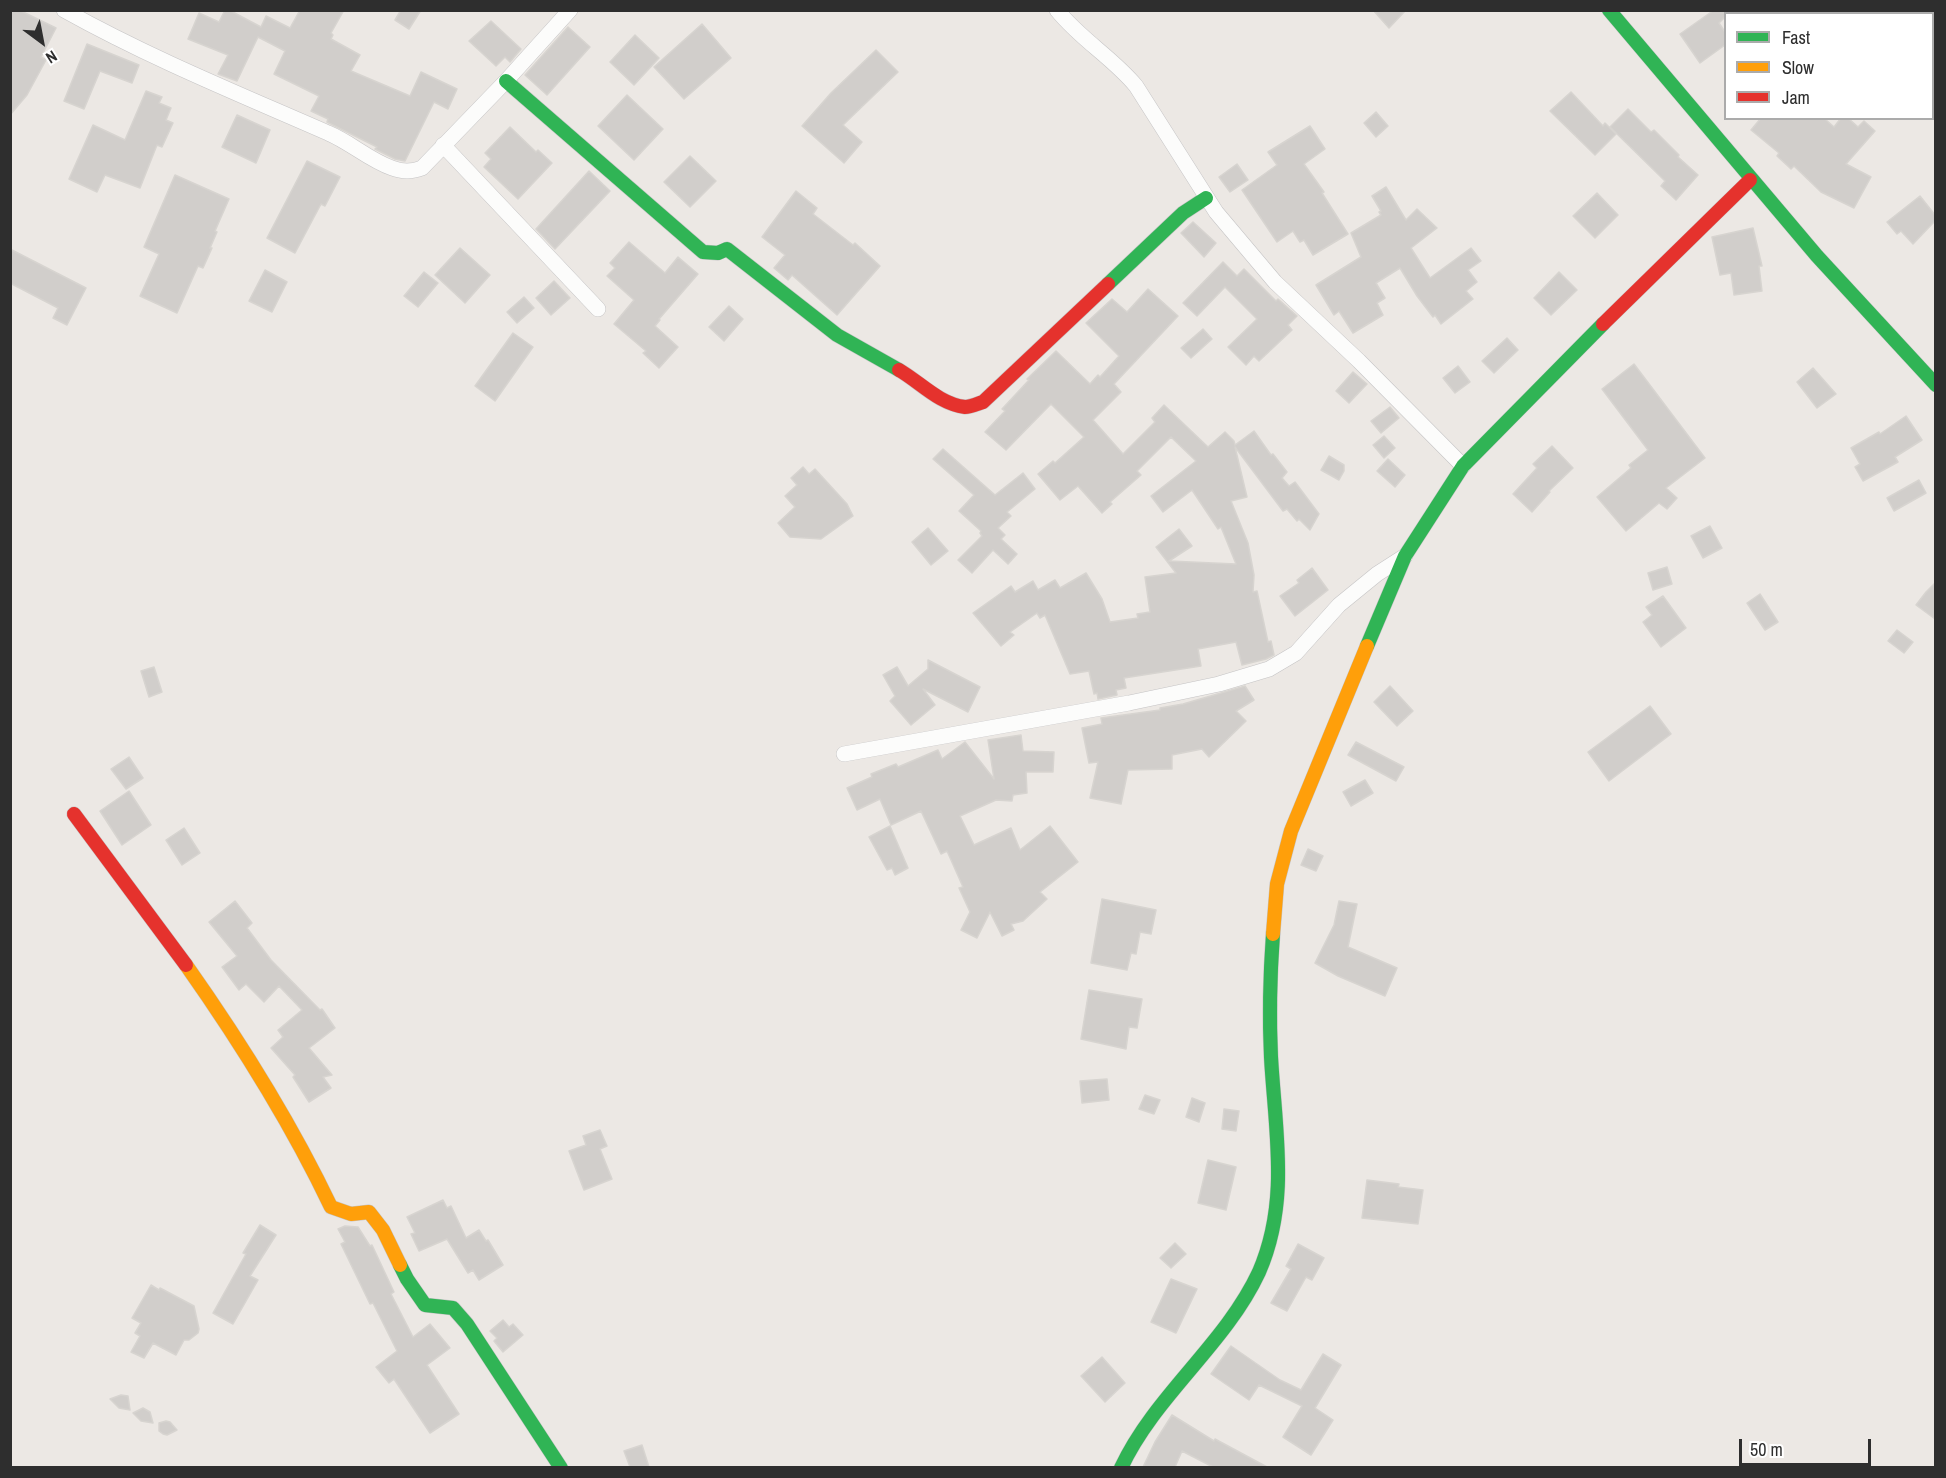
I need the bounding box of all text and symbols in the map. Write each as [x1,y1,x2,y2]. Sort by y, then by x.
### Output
north arrow [12,12,72,72]
legend [1724,12,1934,120]
text: Fast [1782,25,1810,50]
text: N [42,45,61,69]
text: Slow [1782,55,1814,80]
text: Jam [1782,85,1810,110]
scale bar [1742,1427,1874,1465]
text: 50 m [1750,1437,1783,1462]

